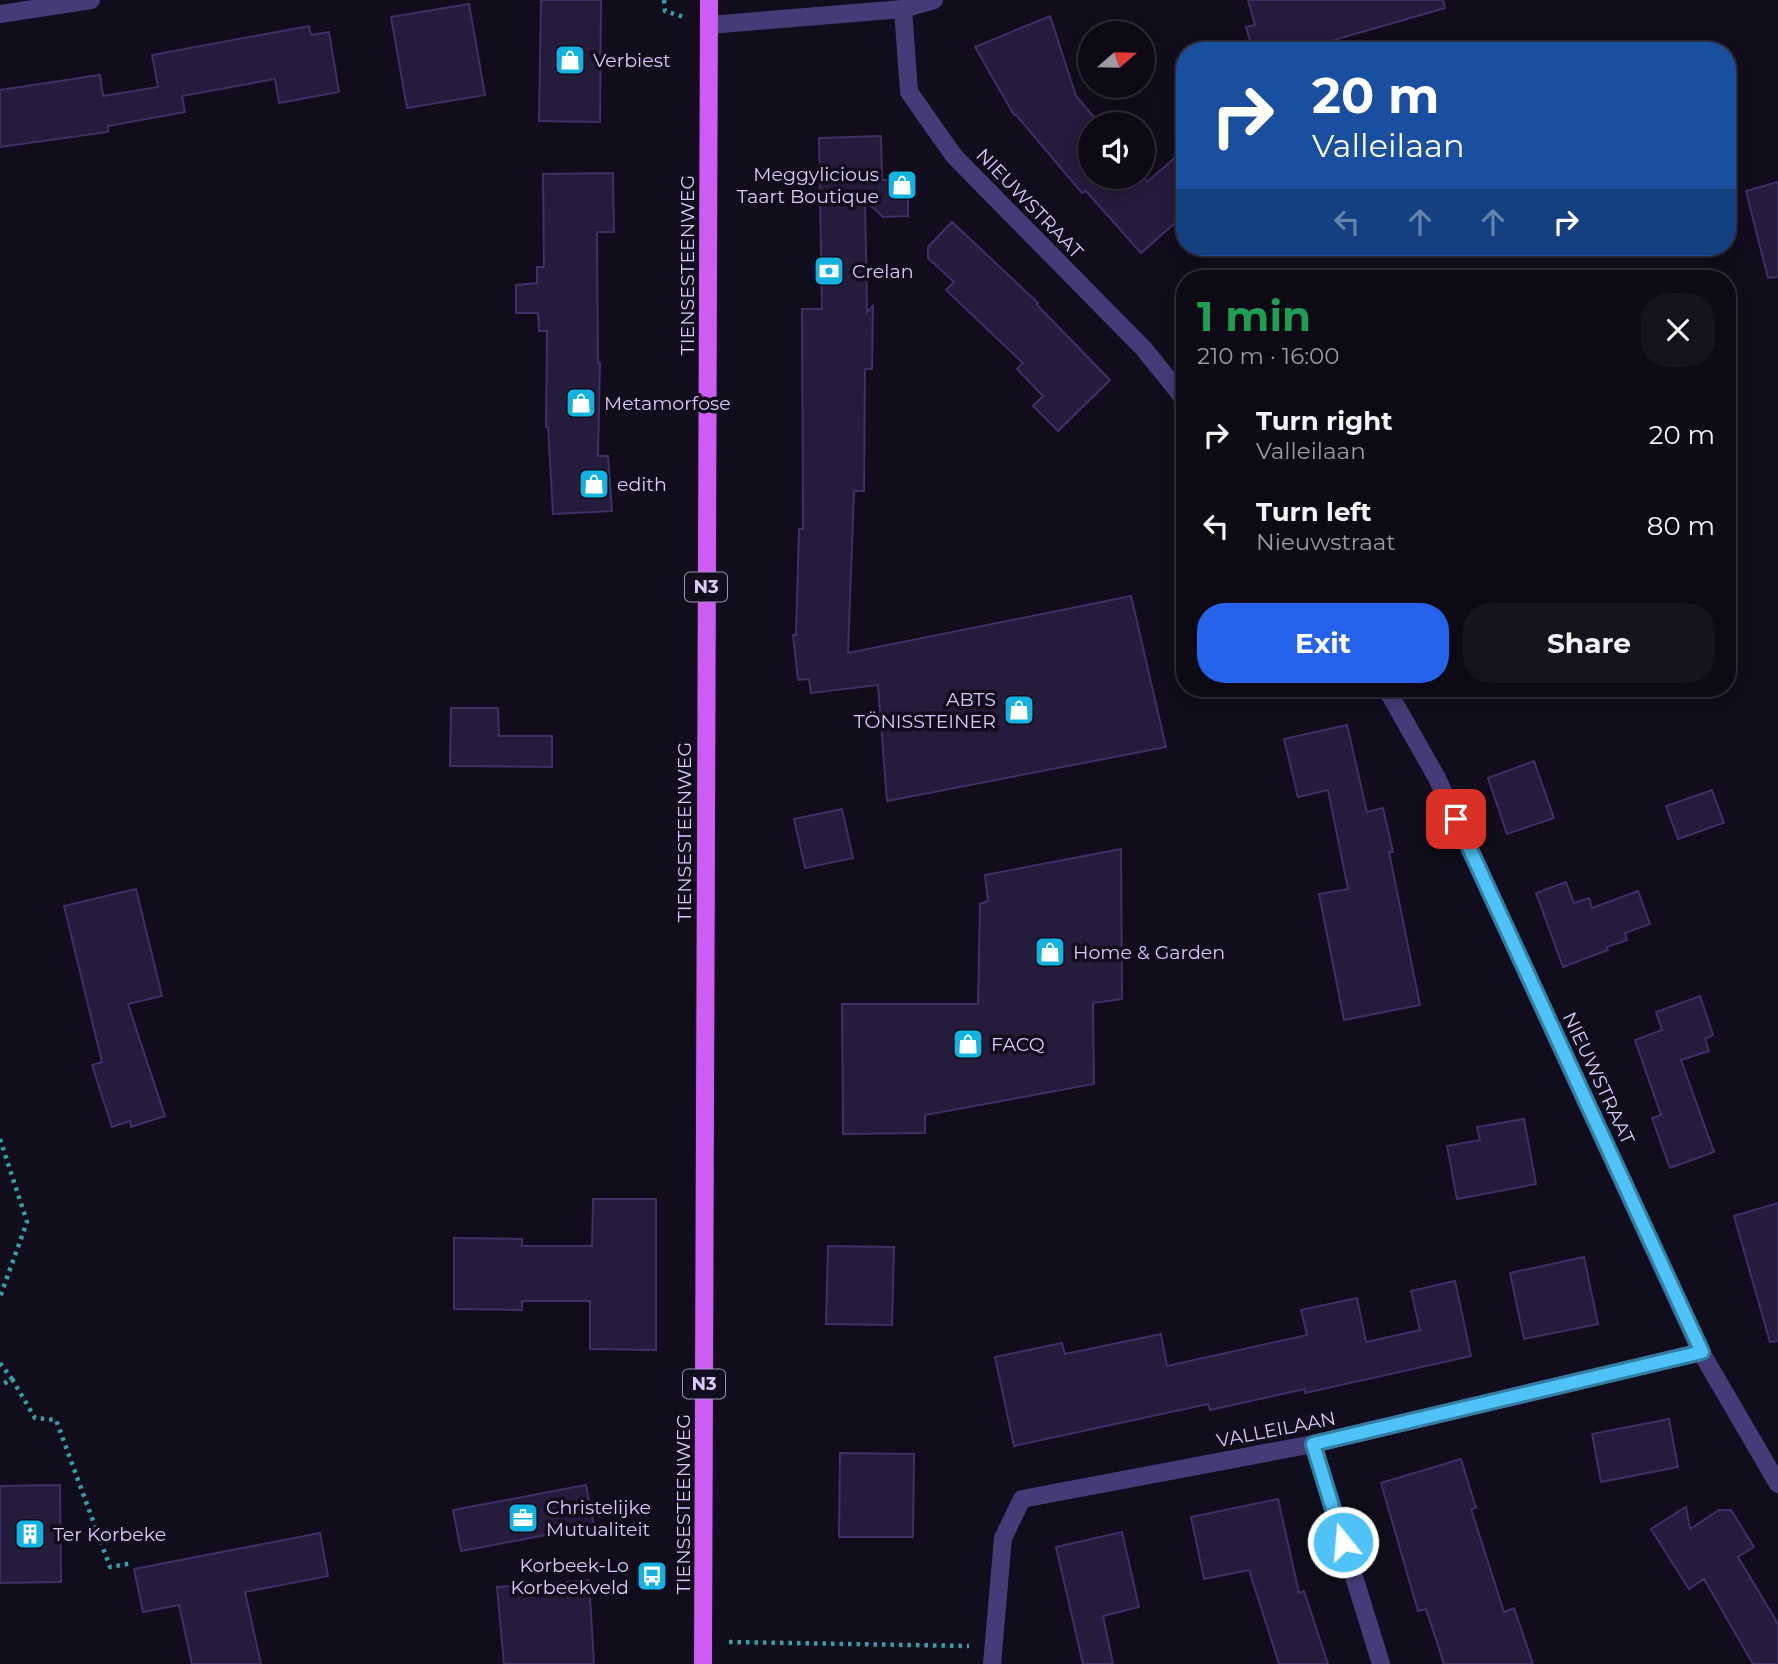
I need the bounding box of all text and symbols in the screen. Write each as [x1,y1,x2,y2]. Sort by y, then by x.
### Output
north arrow [1078,21,1155,98]
map controls [1078,21,1155,189]
shop icon: Verbiest [553,43,587,77]
place label: Verbiest [593,49,671,72]
text: 20 m [1312,66,1439,125]
icon: right [1197,70,1288,161]
button: sound [1078,112,1155,189]
text: Valleilaan [1312,126,1465,165]
street label: NIEUWSTRAAT [972,144,1088,263]
place label: Meggylicious Taart Boutique [737,163,879,208]
shop icon: Meggylicious Taart Boutique [885,168,919,202]
street label: TIENSESTEENWEG [676,175,699,355]
icon: left [1328,203,1366,241]
icon: ahead [1401,203,1439,241]
icon: ahead [1474,203,1512,241]
icon: right [1547,203,1585,241]
bank icon: Crelan [812,254,846,288]
place label: Crelan [852,260,914,283]
text: 1 min [1197,290,1311,342]
button: close [1641,293,1715,367]
text: 210 m · 16:00 [1197,342,1340,370]
shop icon: Metamorfose [564,386,598,420]
place label: Metamorfose [604,392,731,415]
text: Turn right [1256,405,1392,437]
icon: right [1197,416,1235,454]
text: 20 m [1649,419,1715,451]
text: Valleilaan [1256,437,1366,465]
shop icon: edith [577,467,611,501]
place label: edith [617,473,667,496]
text: Turn left [1256,496,1372,528]
icon: left [1197,507,1235,545]
text: 80 m [1647,510,1715,542]
text: Nieuwstraat [1256,528,1396,556]
road number: N3 [685,572,727,602]
button: Exit [1197,603,1449,683]
button: Share [1463,603,1715,683]
place label: ABTS TÖNISSTEINER [854,688,996,733]
shop icon: ABTS TÖNISSTEINER [1002,693,1036,727]
street label: TIENSESTEENWEG [673,742,696,922]
pin [1426,789,1486,849]
icon: arrive [1437,800,1475,838]
shop icon: Home & Garden [1033,935,1067,969]
place label: Home & Garden [1073,941,1225,964]
street label: NIEUWSTRAAT [1558,1008,1639,1148]
shop icon: FACQ [951,1027,985,1061]
place label: FACQ [991,1033,1045,1056]
road number: N3 [683,1370,725,1399]
street label: VALLEILAAN [1214,1407,1338,1452]
street label: TIENSESTEENWEG [672,1414,695,1594]
place label: Christelijke Mutualiteit [546,1496,651,1541]
office icon: Christelijke Mutualiteit [506,1501,540,1535]
position arrow [1306,1505,1380,1579]
building icon: Ter Korbeke [13,1517,47,1551]
place label: Ter Korbeke [53,1523,166,1546]
place label: Korbeek-Lo Korbeekveld [510,1554,629,1599]
bus stop icon: Korbeek-Lo Korbeekveld [635,1559,669,1593]

